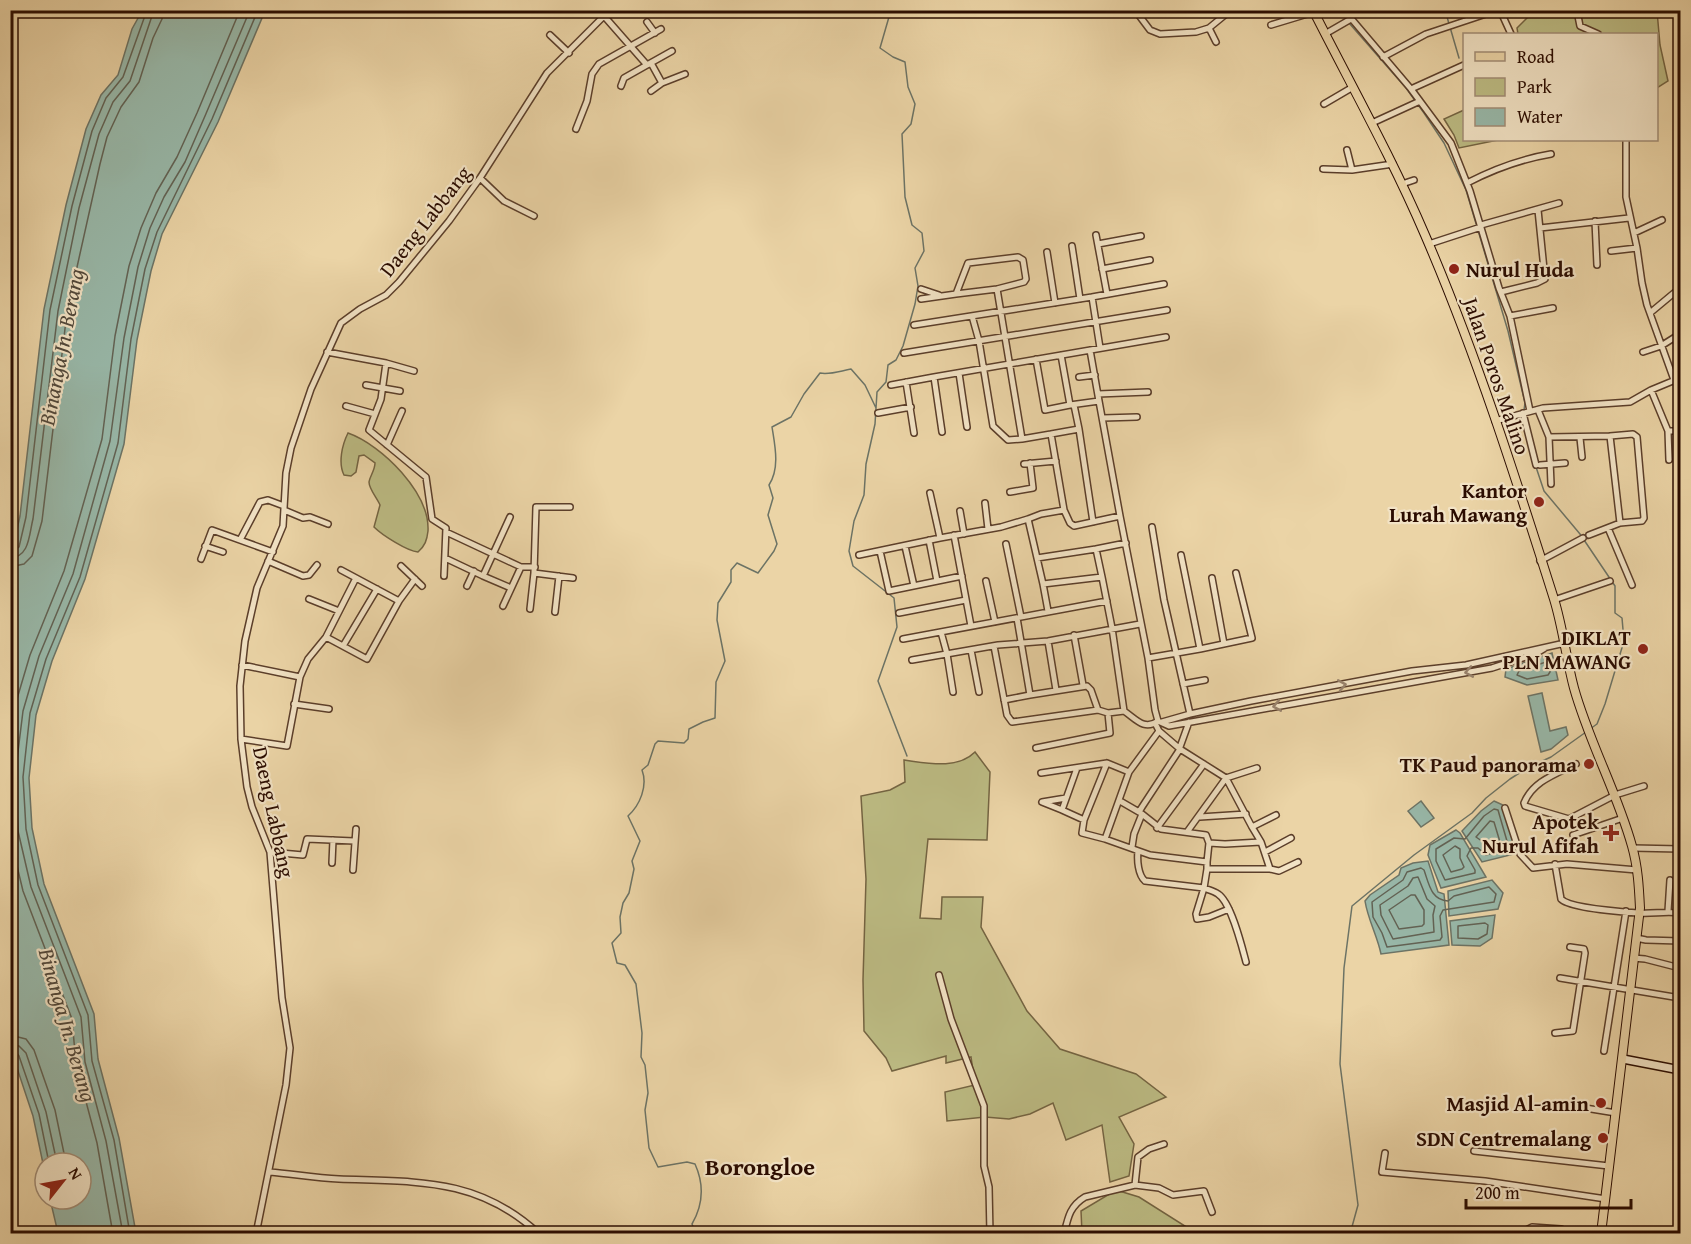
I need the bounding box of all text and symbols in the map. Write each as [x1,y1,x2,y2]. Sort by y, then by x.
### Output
legend [1463,33,1658,141]
text: Road [1517,43,1555,70]
text: Park [1517,73,1553,100]
text: Water [1517,103,1563,130]
street label: Daeng Labbang [372,158,479,283]
place label: Nurul Huda [1466,254,1575,285]
marker: Nurul Huda [1447,262,1461,276]
water label: Binanga Jn. Berang [30,266,92,429]
street label: Jalan Poros Malino [1455,290,1538,459]
place label: Kantor Lurah Mawang [1389,475,1528,530]
marker: Kantor Lurah Mawang [1532,495,1546,509]
place label: DIKLAT PLN MAWANG [1503,622,1632,677]
marker: DIKLAT PLN MAWANG [1636,642,1650,656]
one-way arrow [1465,665,1474,677]
one-way arrow [1337,679,1347,692]
one-way arrow [1273,699,1283,712]
street label: Daeng Labbang [245,744,303,881]
place label: TK Paud panorama [1400,749,1577,780]
marker: TK Paud panorama [1582,757,1596,771]
place label: Apotek Nurul Afifah [1482,806,1600,861]
marker: Apotek Nurul Afifah [1604,826,1618,840]
water label: Binanga Jn. Berang [30,943,105,1106]
place label: Masjid Al-amin [1447,1088,1590,1119]
marker: Masjid Al-amin [1594,1096,1608,1110]
place label: SDN Centremalang [1416,1123,1592,1154]
marker: SDN Centremalang [1596,1131,1610,1145]
district label: Borongloe [705,1149,815,1184]
north arrow [33,1151,93,1211]
text: N [63,1163,89,1184]
scale bar [1466,1172,1631,1210]
text: 200 m [1475,1179,1520,1206]

